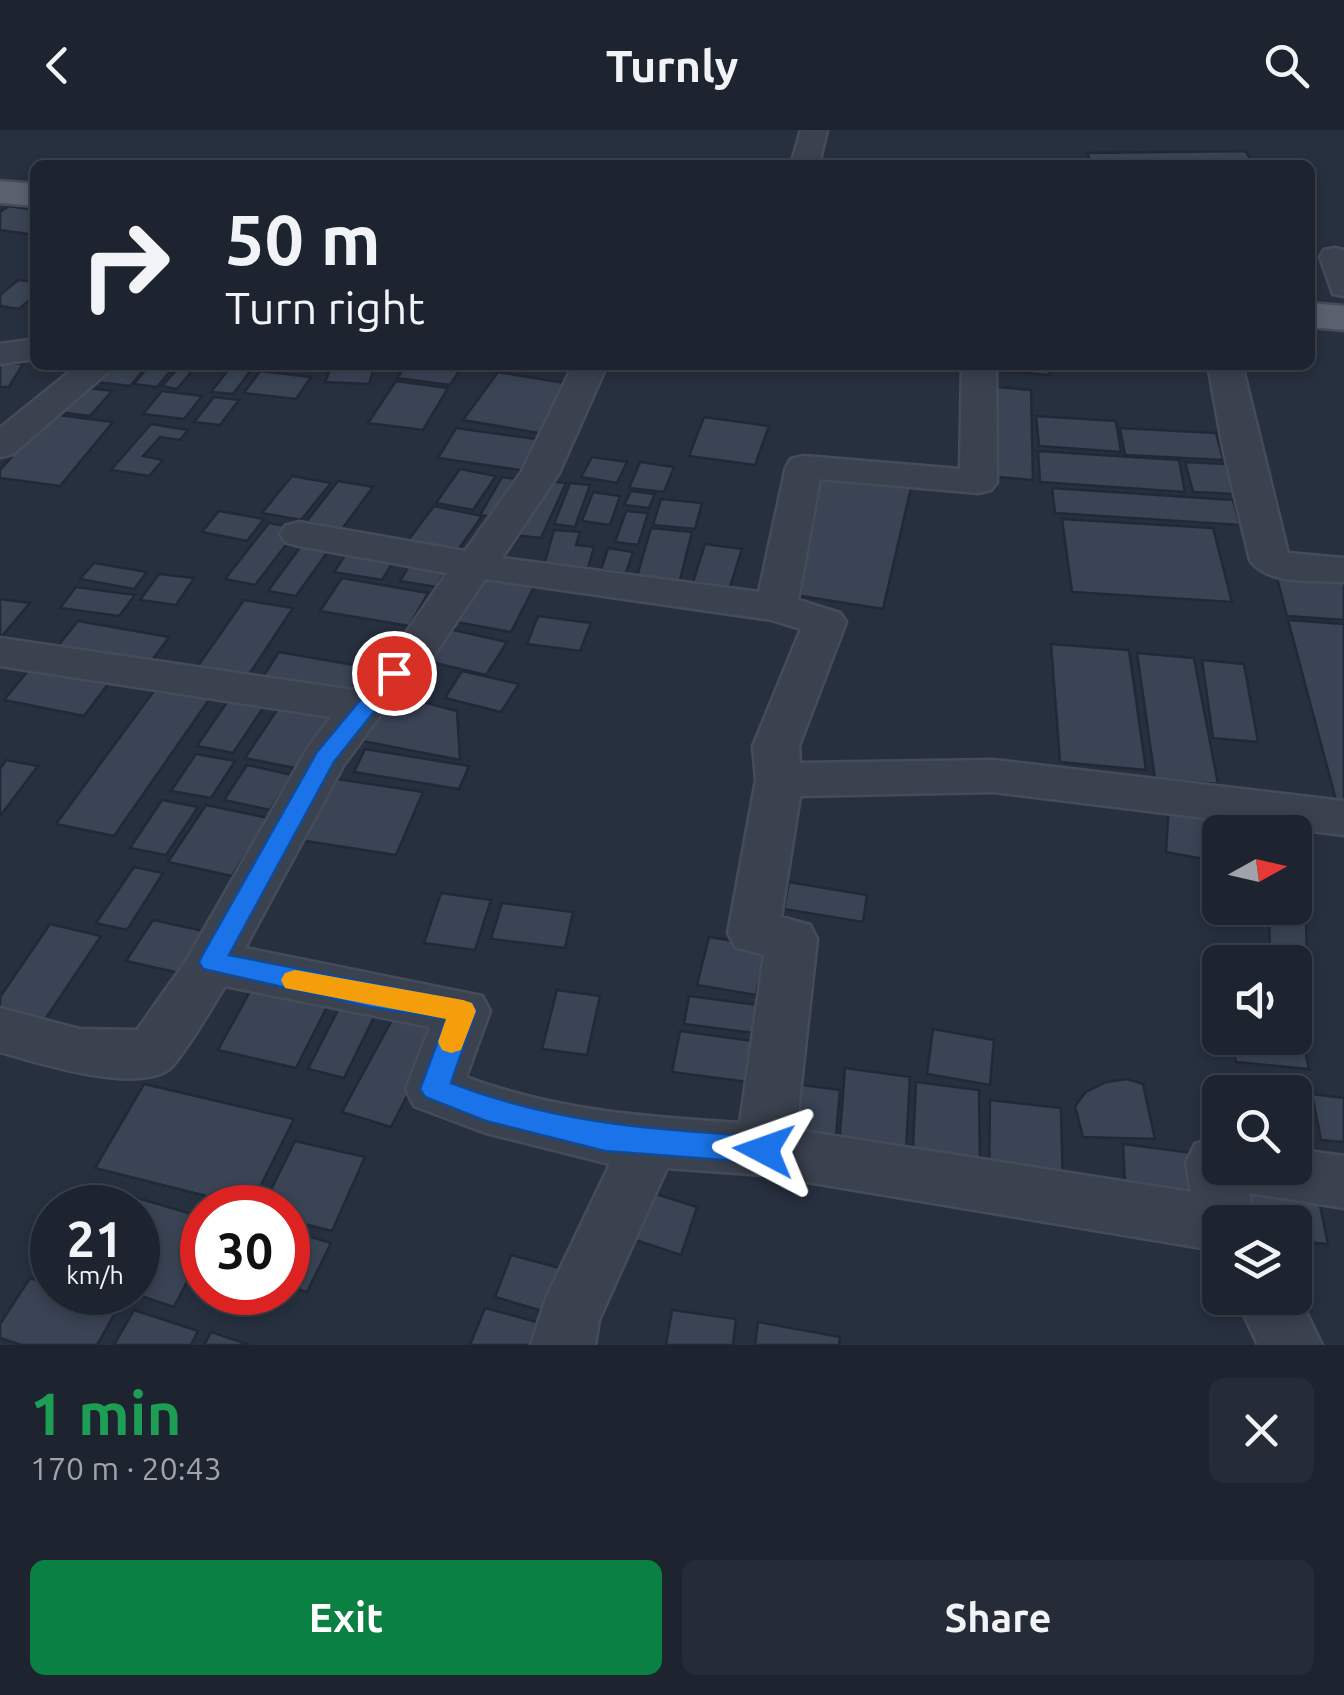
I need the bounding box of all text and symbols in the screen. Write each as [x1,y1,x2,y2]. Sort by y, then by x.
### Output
icon: back [30,38,85,93]
icon: search [1259,38,1314,93]
text: Turnly [606,40,738,91]
icon: right [60,200,190,330]
text: 50 m [225,200,381,278]
text: Turn right [225,282,425,333]
pin [352,631,437,716]
icon: arrive [367,646,422,701]
north arrow [1202,815,1312,925]
map controls [1202,815,1312,1315]
button: sound [1202,945,1312,1055]
button: search [1202,1075,1312,1185]
position arrow [712,1098,816,1202]
speed limit sign: 30 [180,1185,310,1315]
button: layers [1202,1205,1312,1315]
text: 21 [67,1210,123,1266]
text: km/h [66,1261,124,1289]
button: close [1209,1378,1314,1483]
text: 1 min [30,1379,182,1446]
text: 170 m · 20:43 [30,1450,222,1486]
button: Exit [30,1560,662,1675]
button: Share [682,1560,1314,1675]

